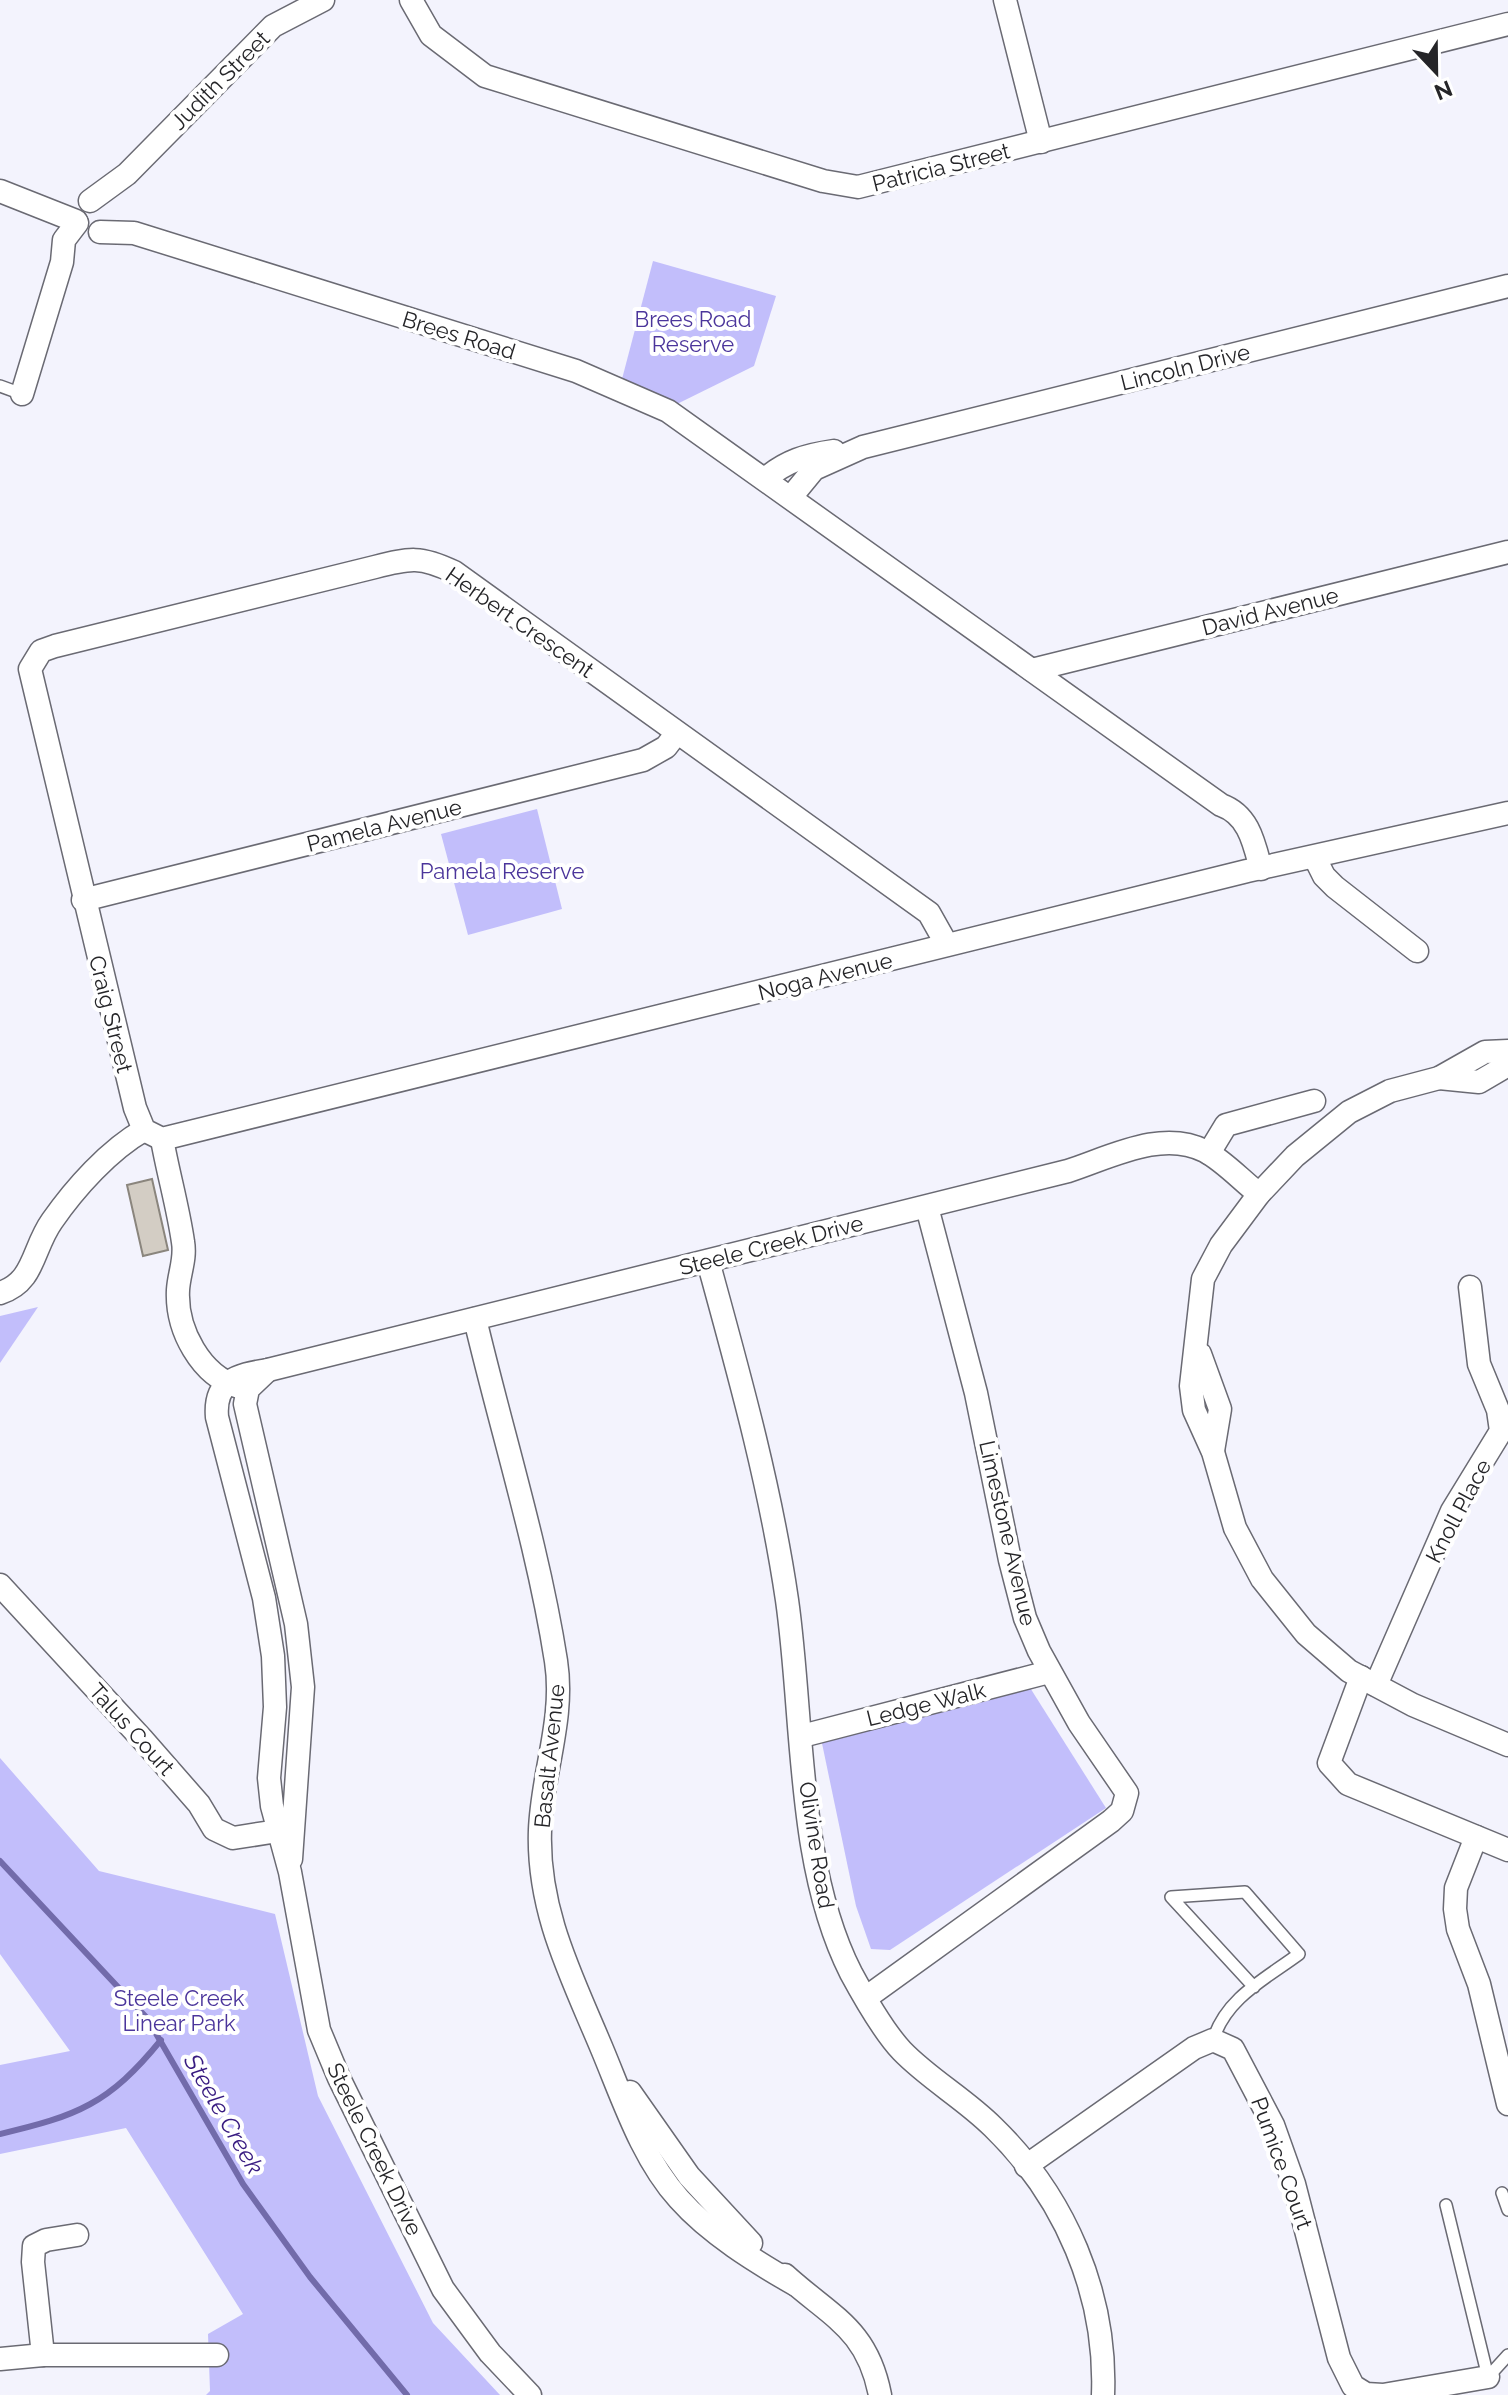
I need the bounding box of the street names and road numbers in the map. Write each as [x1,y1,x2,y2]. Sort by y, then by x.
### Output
street label: Judith Street [165,25,275,135]
street label: Patricia Street [870,137,1013,197]
street label: Brees Road [399,305,519,365]
street label: Lincoln Drive [1118,338,1252,396]
street label: Herbert Crescent [441,561,600,683]
street label: David Avenue [1199,581,1341,641]
street label: Pamela Avenue [304,793,464,857]
street label: Noga Avenue [755,947,895,1005]
street label: Craig Street [84,953,138,1076]
street label: Steele Creek Drive [676,1210,866,1280]
street label: Limestone Avenue [974,1438,1042,1628]
street label: Knoll Place [1420,1455,1496,1567]
street label: Ledge Walk [864,1677,989,1731]
street label: Talus Court [84,1678,180,1781]
street label: Basalt Avenue [529,1683,570,1829]
street label: Olivine Road [794,1780,840,1910]
street label: Steele Creek Drive [322,2058,428,2240]
street label: Pumice Court [1246,2093,1318,2233]

